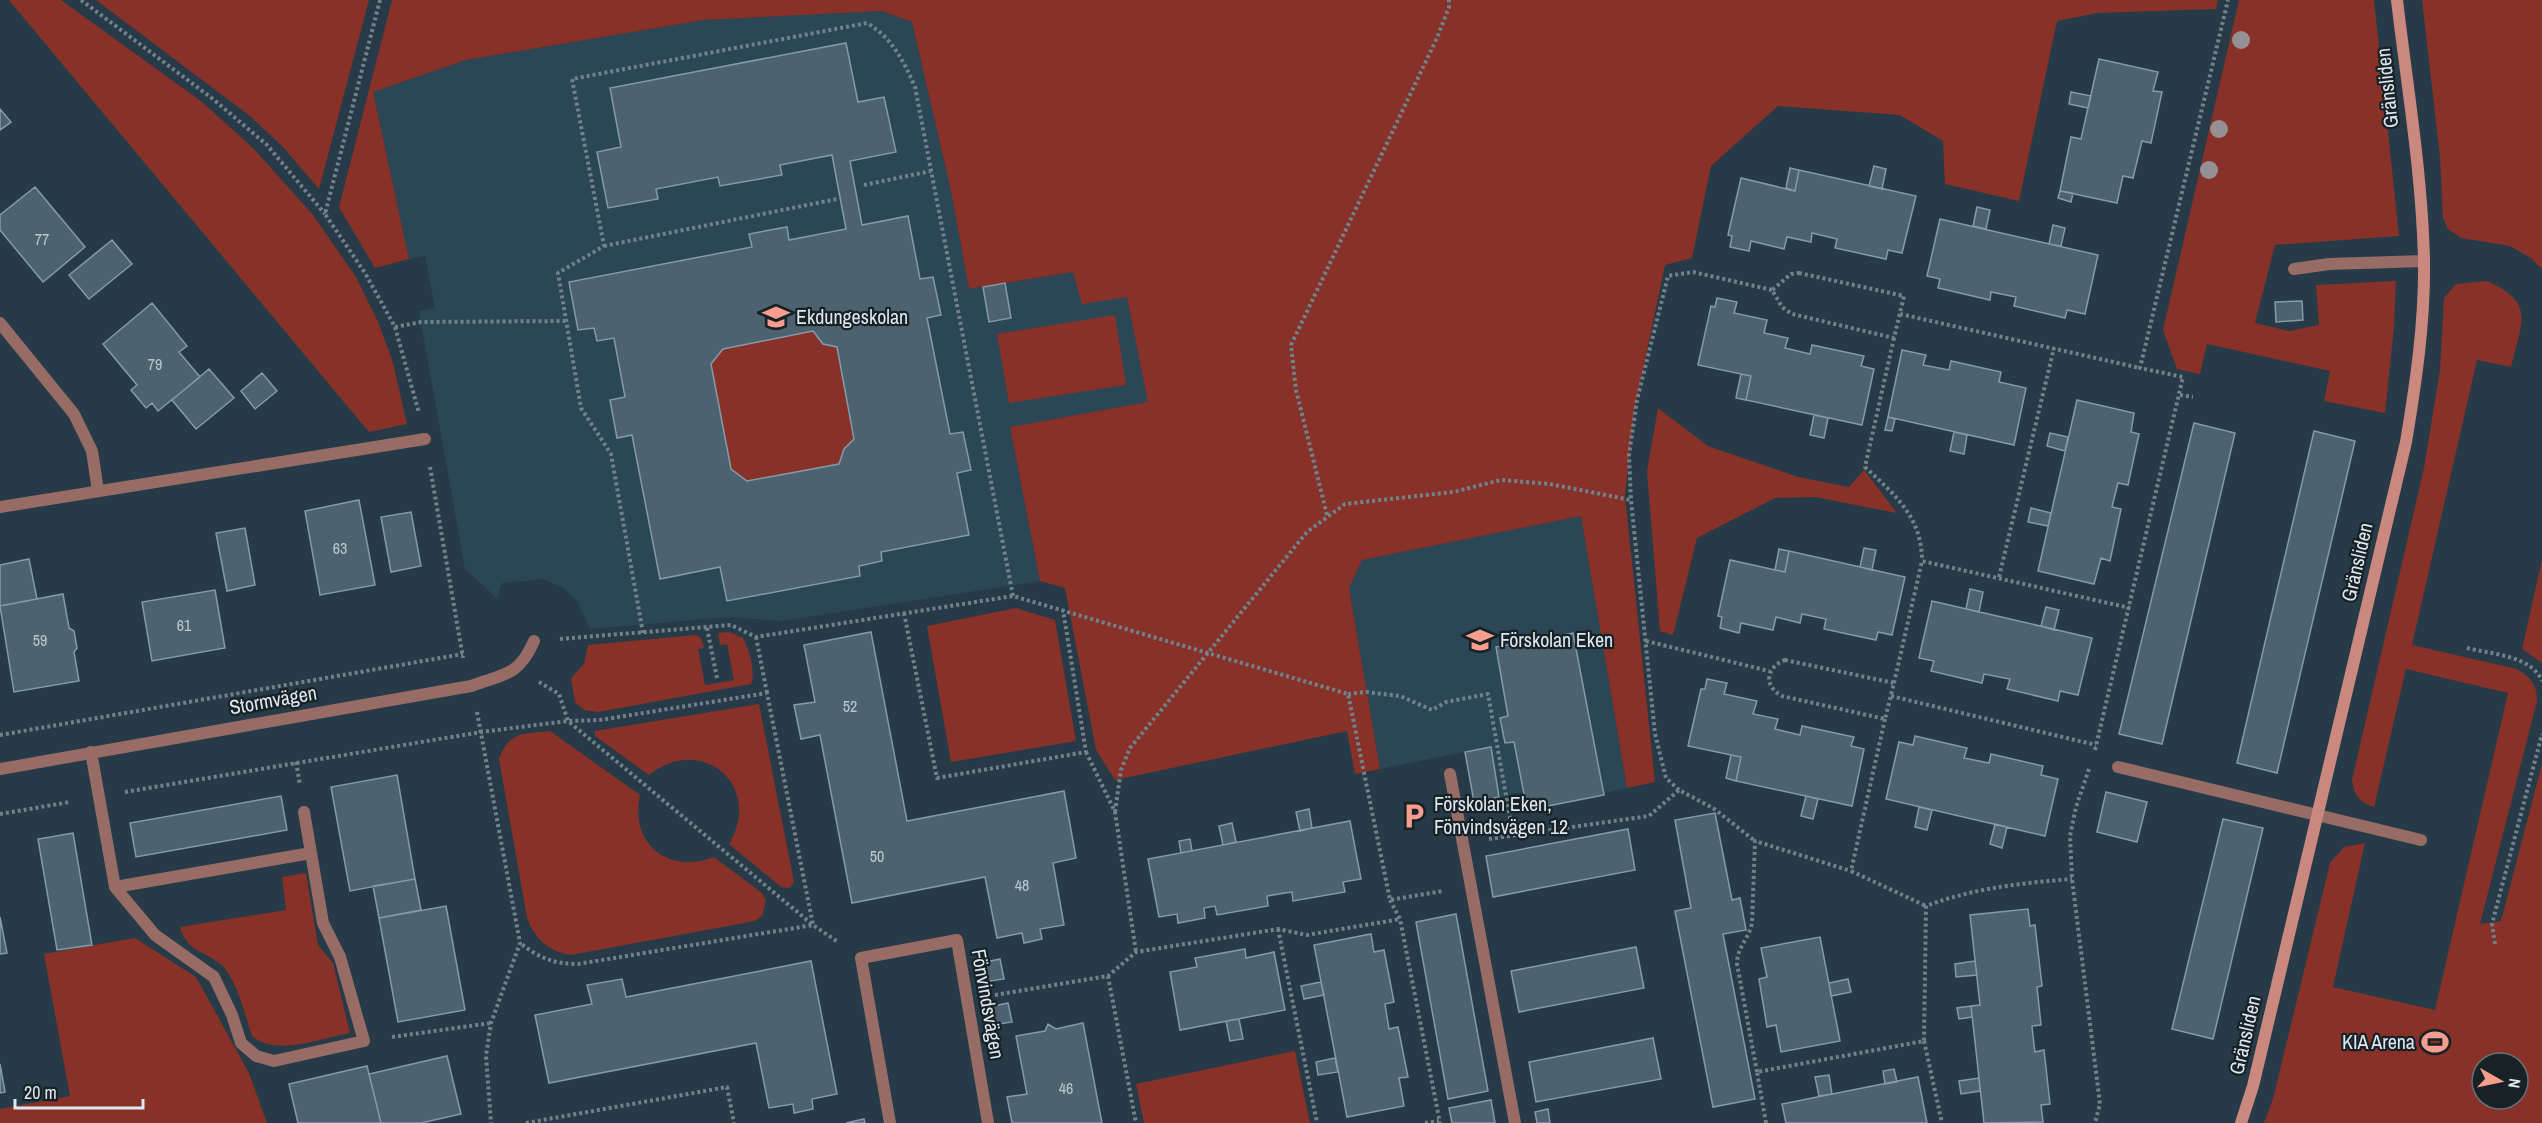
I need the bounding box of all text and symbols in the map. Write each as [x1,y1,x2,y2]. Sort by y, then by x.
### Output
street label: Gränsliden [2369,47,2404,129]
house number: 77 [35,228,49,250]
school or university icon: Ekdungeskolan [761,302,791,332]
place label: Ekdungeskolan [796,303,908,330]
house number: 79 [148,353,162,375]
street label: Gränsliden [2334,520,2379,604]
house number: 63 [333,537,347,559]
house number: 61 [177,614,192,636]
school or university icon: Förskolan Eken [1465,625,1495,655]
place label: Förskolan Eken [1500,626,1613,653]
house number: 59 [33,629,47,651]
street label: Stormvägen [227,679,319,720]
house number: 52 [843,695,857,717]
place label: Förskolan Eken, Fönvindsvägen 12 [1434,790,1568,840]
parking icon: Förskolan Eken, Fönvindsvägen 12 [1399,801,1429,831]
house number: 50 [870,845,884,867]
house number: 48 [1015,874,1029,896]
street label: Fönvindsvägen [966,947,1011,1061]
street label: Gränsliden [2222,993,2267,1077]
sports icon: KIA Arena [2420,1027,2450,1057]
place label: KIA Arena [2342,1028,2415,1055]
north arrow [2470,1051,2530,1111]
scale bar [15,1072,142,1110]
house number: 46 [1059,1077,1073,1099]
text: N [2503,1077,2526,1090]
text: 20 m [24,1080,57,1105]

